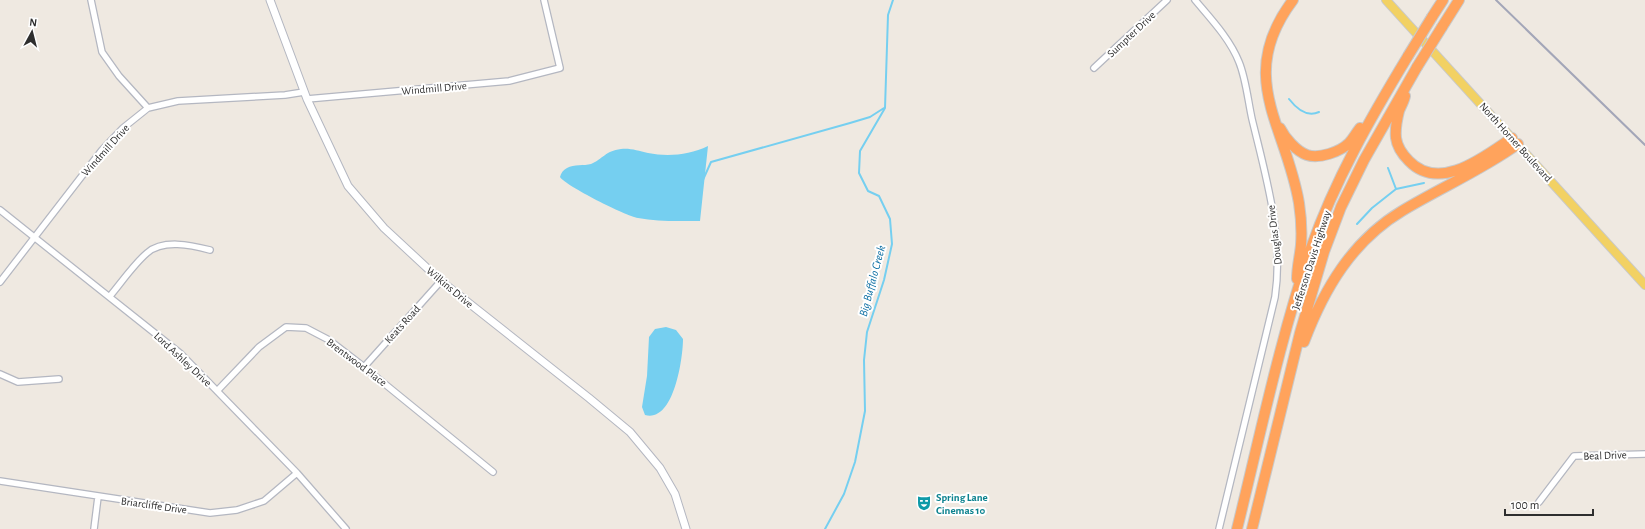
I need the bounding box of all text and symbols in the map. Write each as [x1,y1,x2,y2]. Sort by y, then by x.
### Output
street label: Sumpter Drive [1105,9,1158,59]
north arrow [12,12,52,52]
text: N [29,17,38,28]
street label: Windmill Drive [401,80,467,97]
street label: North Horner Boulevard [1477,100,1554,184]
street label: Windmill Drive [79,122,131,178]
street label: Douglas Drive [1265,204,1284,265]
street label: Jefferson Davis Highway [1290,209,1333,311]
water label: Big Buffalo Creek [857,244,887,318]
street label: Wilkins Drive [424,265,475,310]
street label: Keats Road [382,303,422,346]
street label: Lord Ashley Drive [152,330,214,389]
street label: Brentwood Place [325,336,389,388]
street label: Beal Drive [1583,449,1627,462]
scale bar [1505,491,1593,517]
place label: Spring Lane Cinemas 10 [936,492,988,516]
theatre icon: Spring Lane Cinemas 10 [915,494,933,512]
street label: Briarcliffe Drive [120,495,188,516]
text: 100 m [1511,499,1539,511]

